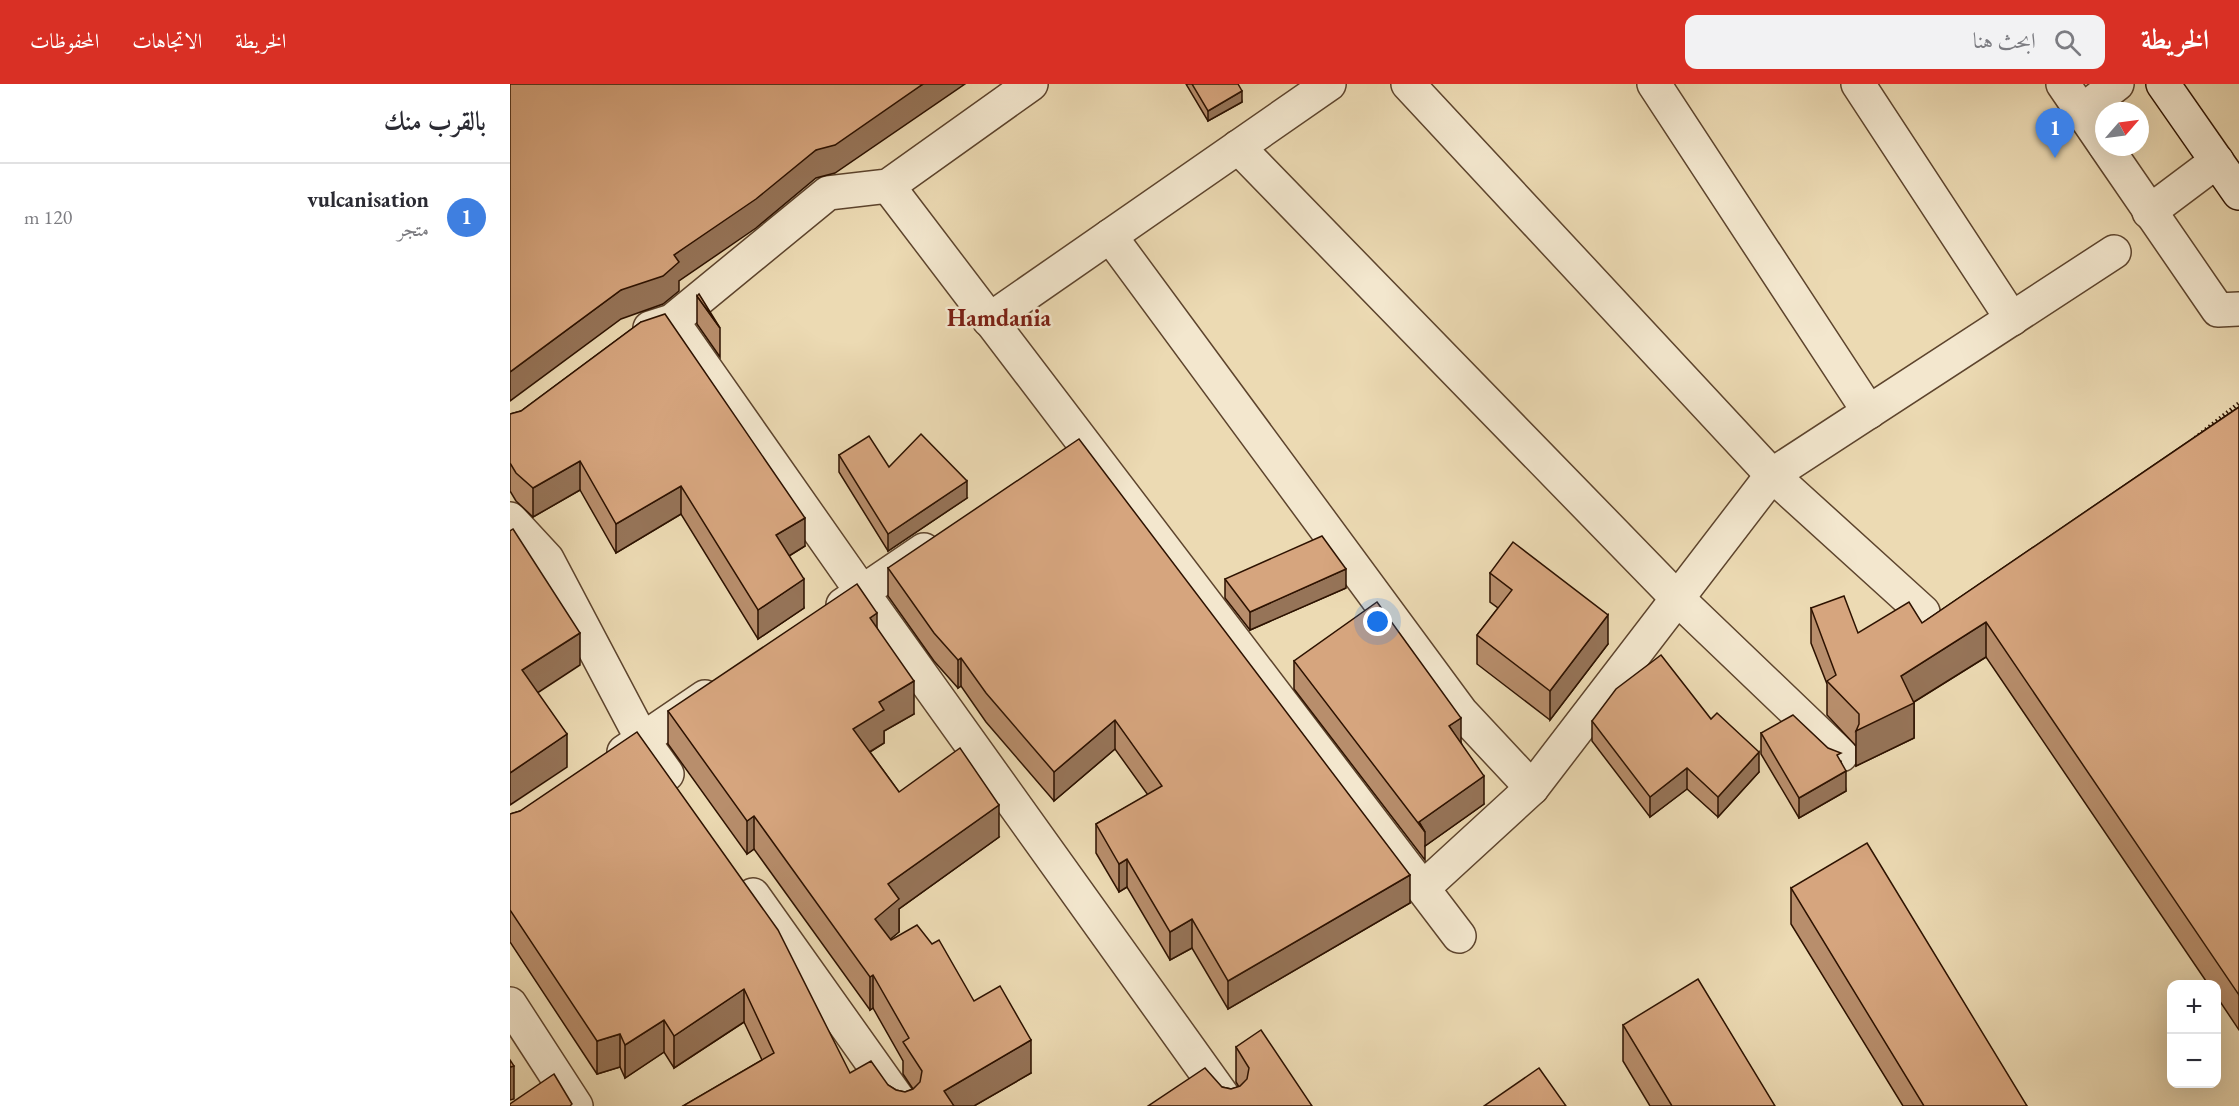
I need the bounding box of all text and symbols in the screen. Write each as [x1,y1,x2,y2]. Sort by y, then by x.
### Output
search box [1685,15,2105,69]
text: الخريطة [2141,21,2209,57]
text: ابحث هنا [1973,26,2036,55]
icon: search [2051,26,2084,59]
text: المحفوظات [30,27,99,54]
text: الاتجاهات [132,27,202,54]
text: الخريطة [235,27,286,54]
north arrow [2095,102,2149,156]
text: بالقرب منك [384,104,486,138]
pin: 1 [2036,109,2074,158]
text: vulcanisation [307,185,429,214]
text: 120 m [24,204,72,230]
text: 1 [461,204,472,230]
text: متجر [397,216,429,242]
district label: Hamdania [947,302,1052,333]
your location [1363,607,1392,636]
map controls [2167,980,2221,1088]
button: + [2167,980,2221,1034]
button: − [2167,1034,2221,1088]

